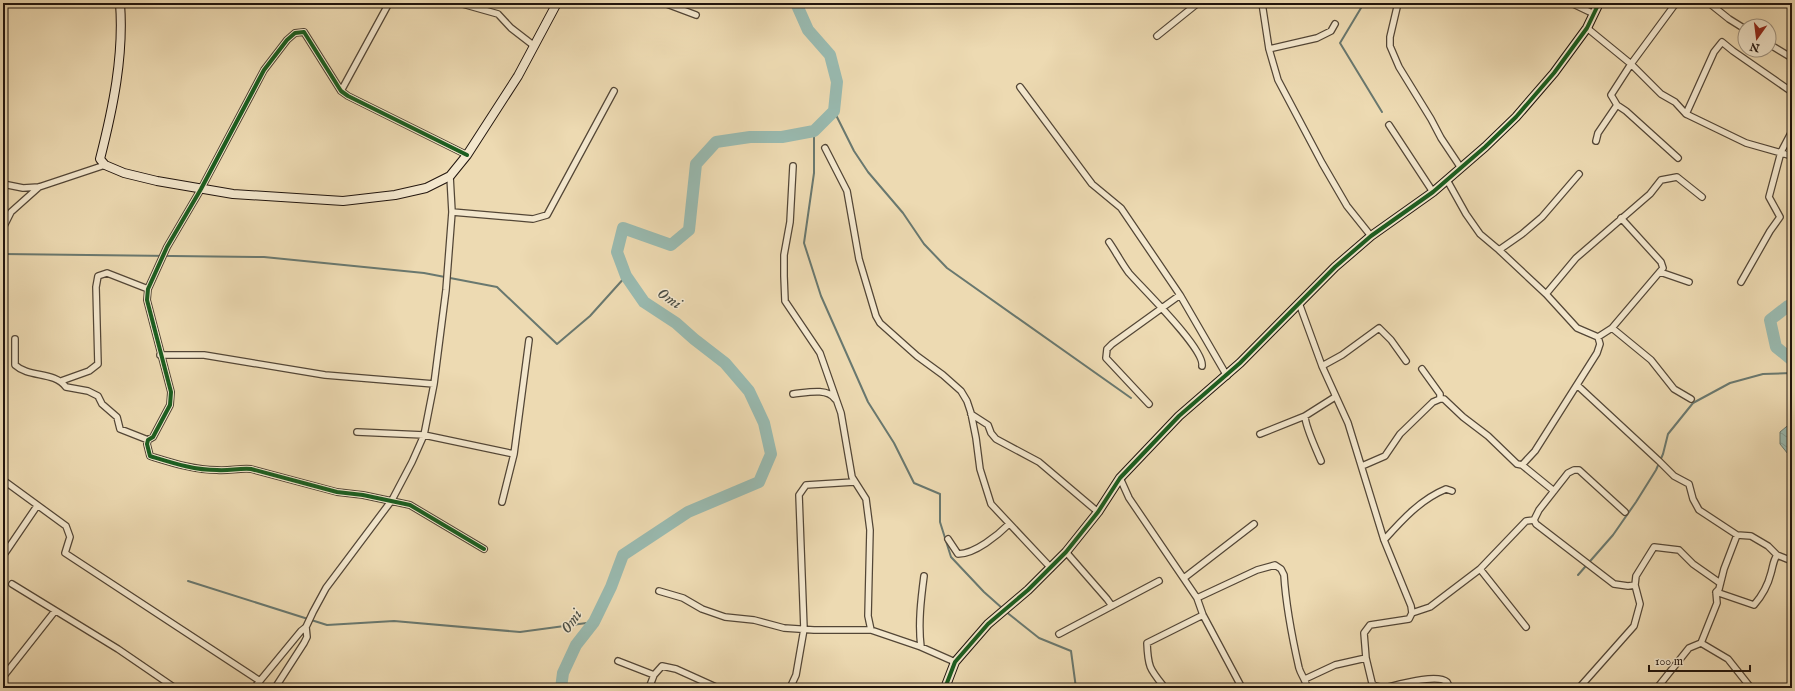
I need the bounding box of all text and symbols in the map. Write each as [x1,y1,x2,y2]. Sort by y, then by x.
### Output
north arrow [1737,18,1777,58]
text: N [1748,39,1762,55]
water label: Omi [653,284,686,315]
water label: Omi [557,605,588,638]
scale bar [1649,647,1750,673]
text: 100 m [1655,654,1683,669]

